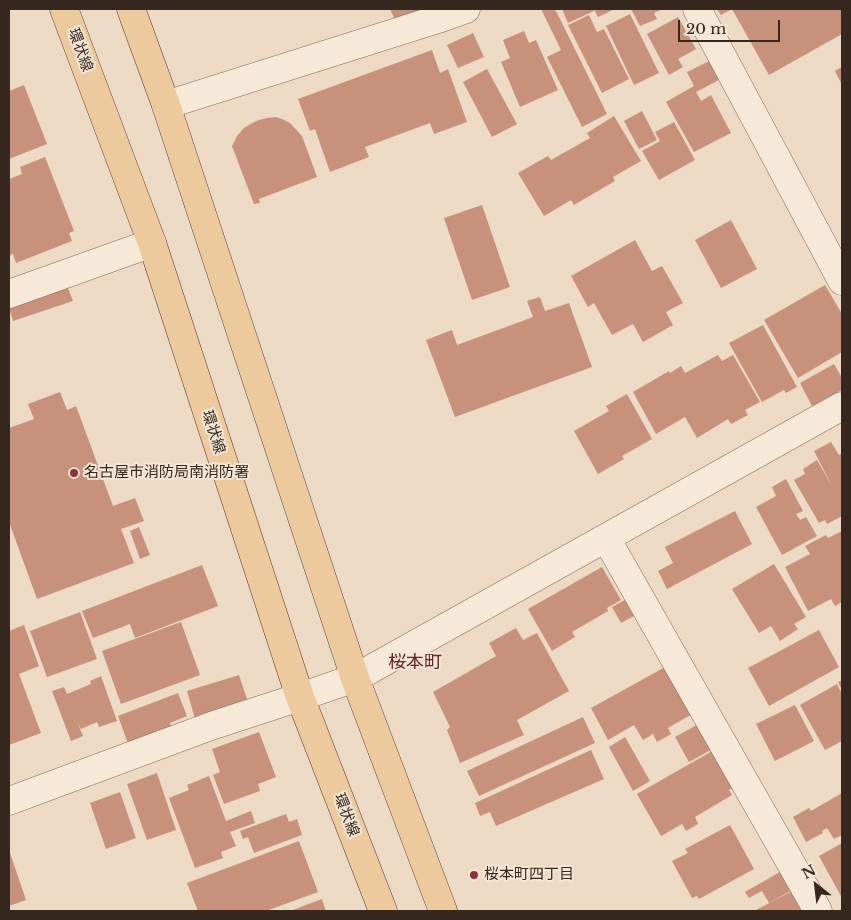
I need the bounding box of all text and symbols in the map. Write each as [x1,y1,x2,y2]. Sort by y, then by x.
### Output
scale bar [681,10,784,42]
text: 20 m [686,19,726,38]
street label: 環状線 [64,26,96,74]
street label: 環状線 [197,408,229,456]
place label: 名古屋市消防局南消防署 [84,464,249,482]
marker: 名古屋市消防局南消防署 [68,467,80,479]
district label: 桜本町 [388,652,442,674]
street label: 環状線 [330,791,362,839]
north arrow [791,860,841,910]
text: N [799,861,819,883]
place label: 桜本町四丁目 [484,866,574,884]
marker: 桜本町四丁目 [468,869,480,881]

